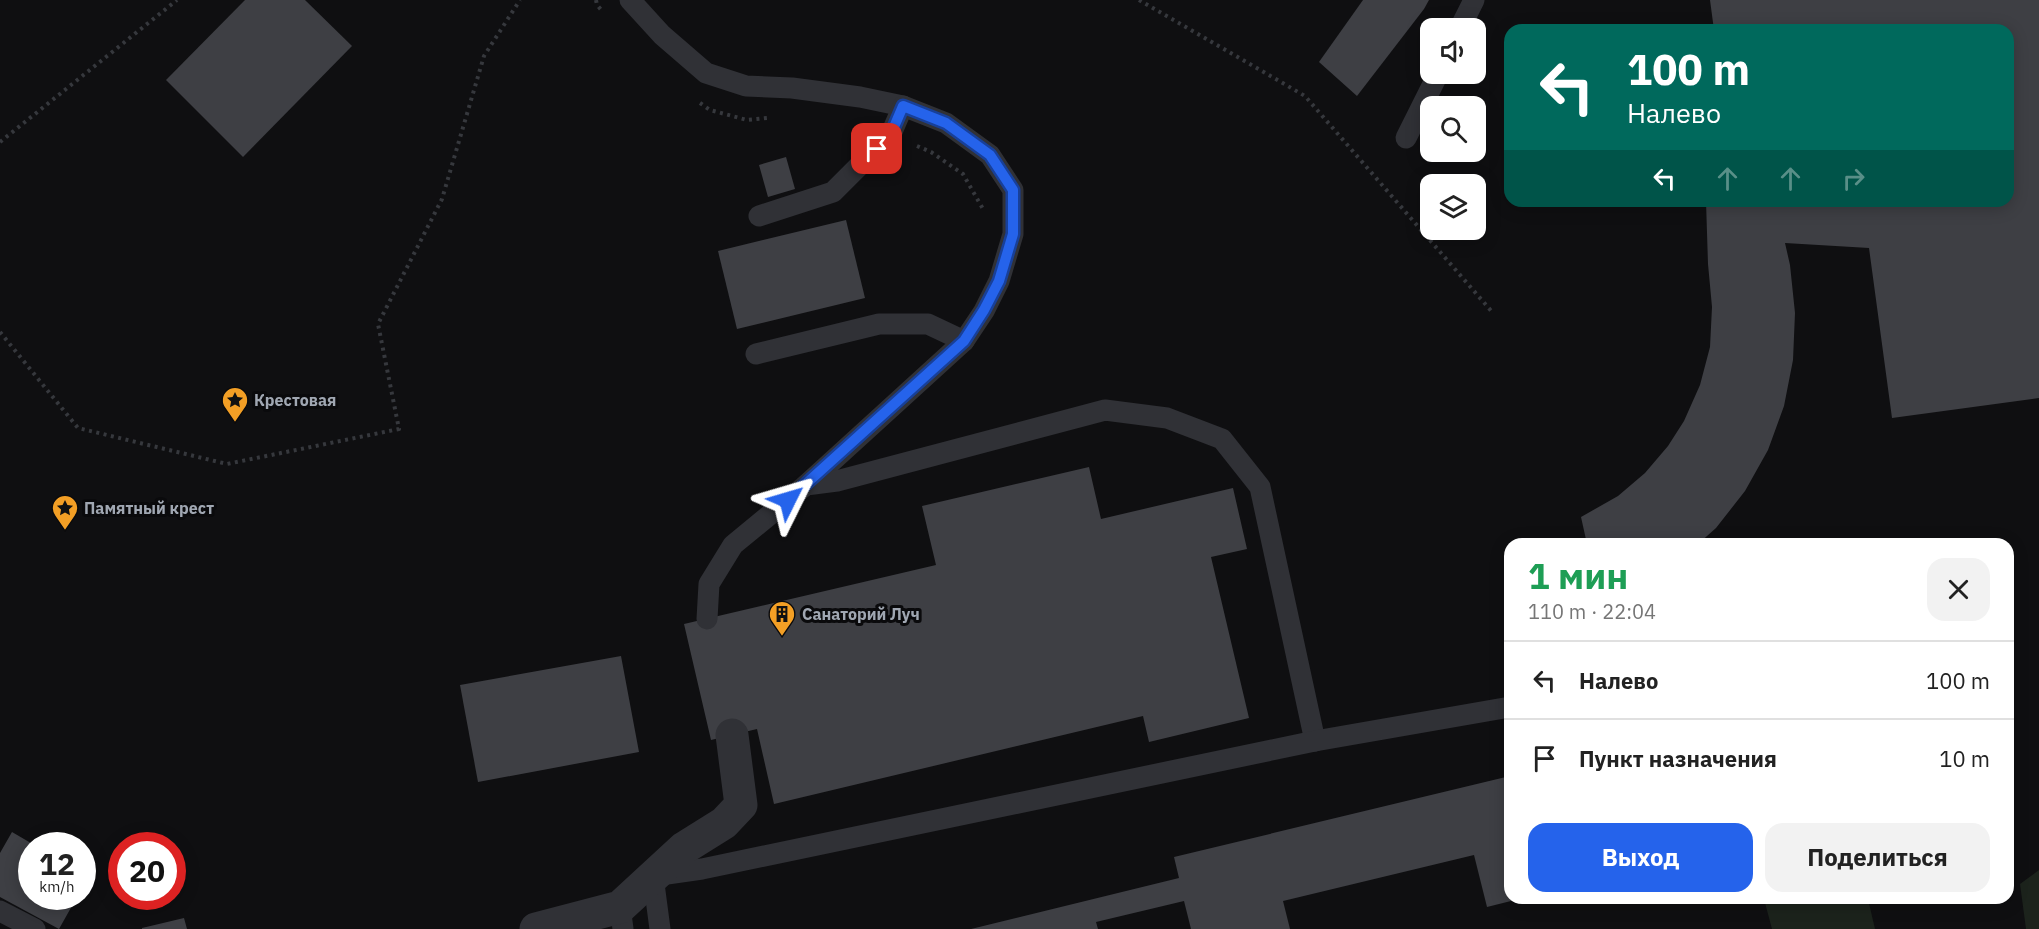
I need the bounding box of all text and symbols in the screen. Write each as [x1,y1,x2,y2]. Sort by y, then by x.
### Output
map controls [1420,18,1486,240]
button: sound [1420,18,1486,84]
text: 100 m [1627,42,1750,97]
icon: left [1528,48,1606,126]
text: Налево [1627,95,1721,130]
button: search [1420,96,1486,162]
pin [851,123,902,174]
icon: arrive [860,132,893,165]
icon: left [1648,162,1681,195]
icon: ahead [1711,162,1744,195]
icon: ahead [1774,162,1807,195]
icon: right [1837,162,1870,195]
button: layers [1420,174,1486,240]
place icon: Крестовая [220,385,250,423]
place label: Крестовая [254,390,336,410]
position arrow [756,468,820,532]
place icon: Памятный крест [50,493,80,531]
place label: Памятный крест [84,498,214,518]
text: 1 мин [1528,552,1628,599]
button: close [1927,558,1990,621]
text: 110 m · 22:04 [1528,598,1656,625]
building icon: Cанаторий Луч [767,599,797,637]
place label: Cанаторий Луч [802,604,920,624]
icon: left [1528,664,1561,697]
text: Налево [1579,666,1658,695]
text: 100 m [1926,666,1990,695]
icon: arrive [1528,742,1561,775]
text: Пункт назначения [1579,744,1777,773]
text: 10 m [1939,744,1990,773]
button: Выход [1528,823,1753,892]
button: Поделиться [1765,823,1990,892]
speed limit sign: 20 [108,832,186,910]
text: 12 [39,844,75,883]
text: km/h [39,877,75,896]

